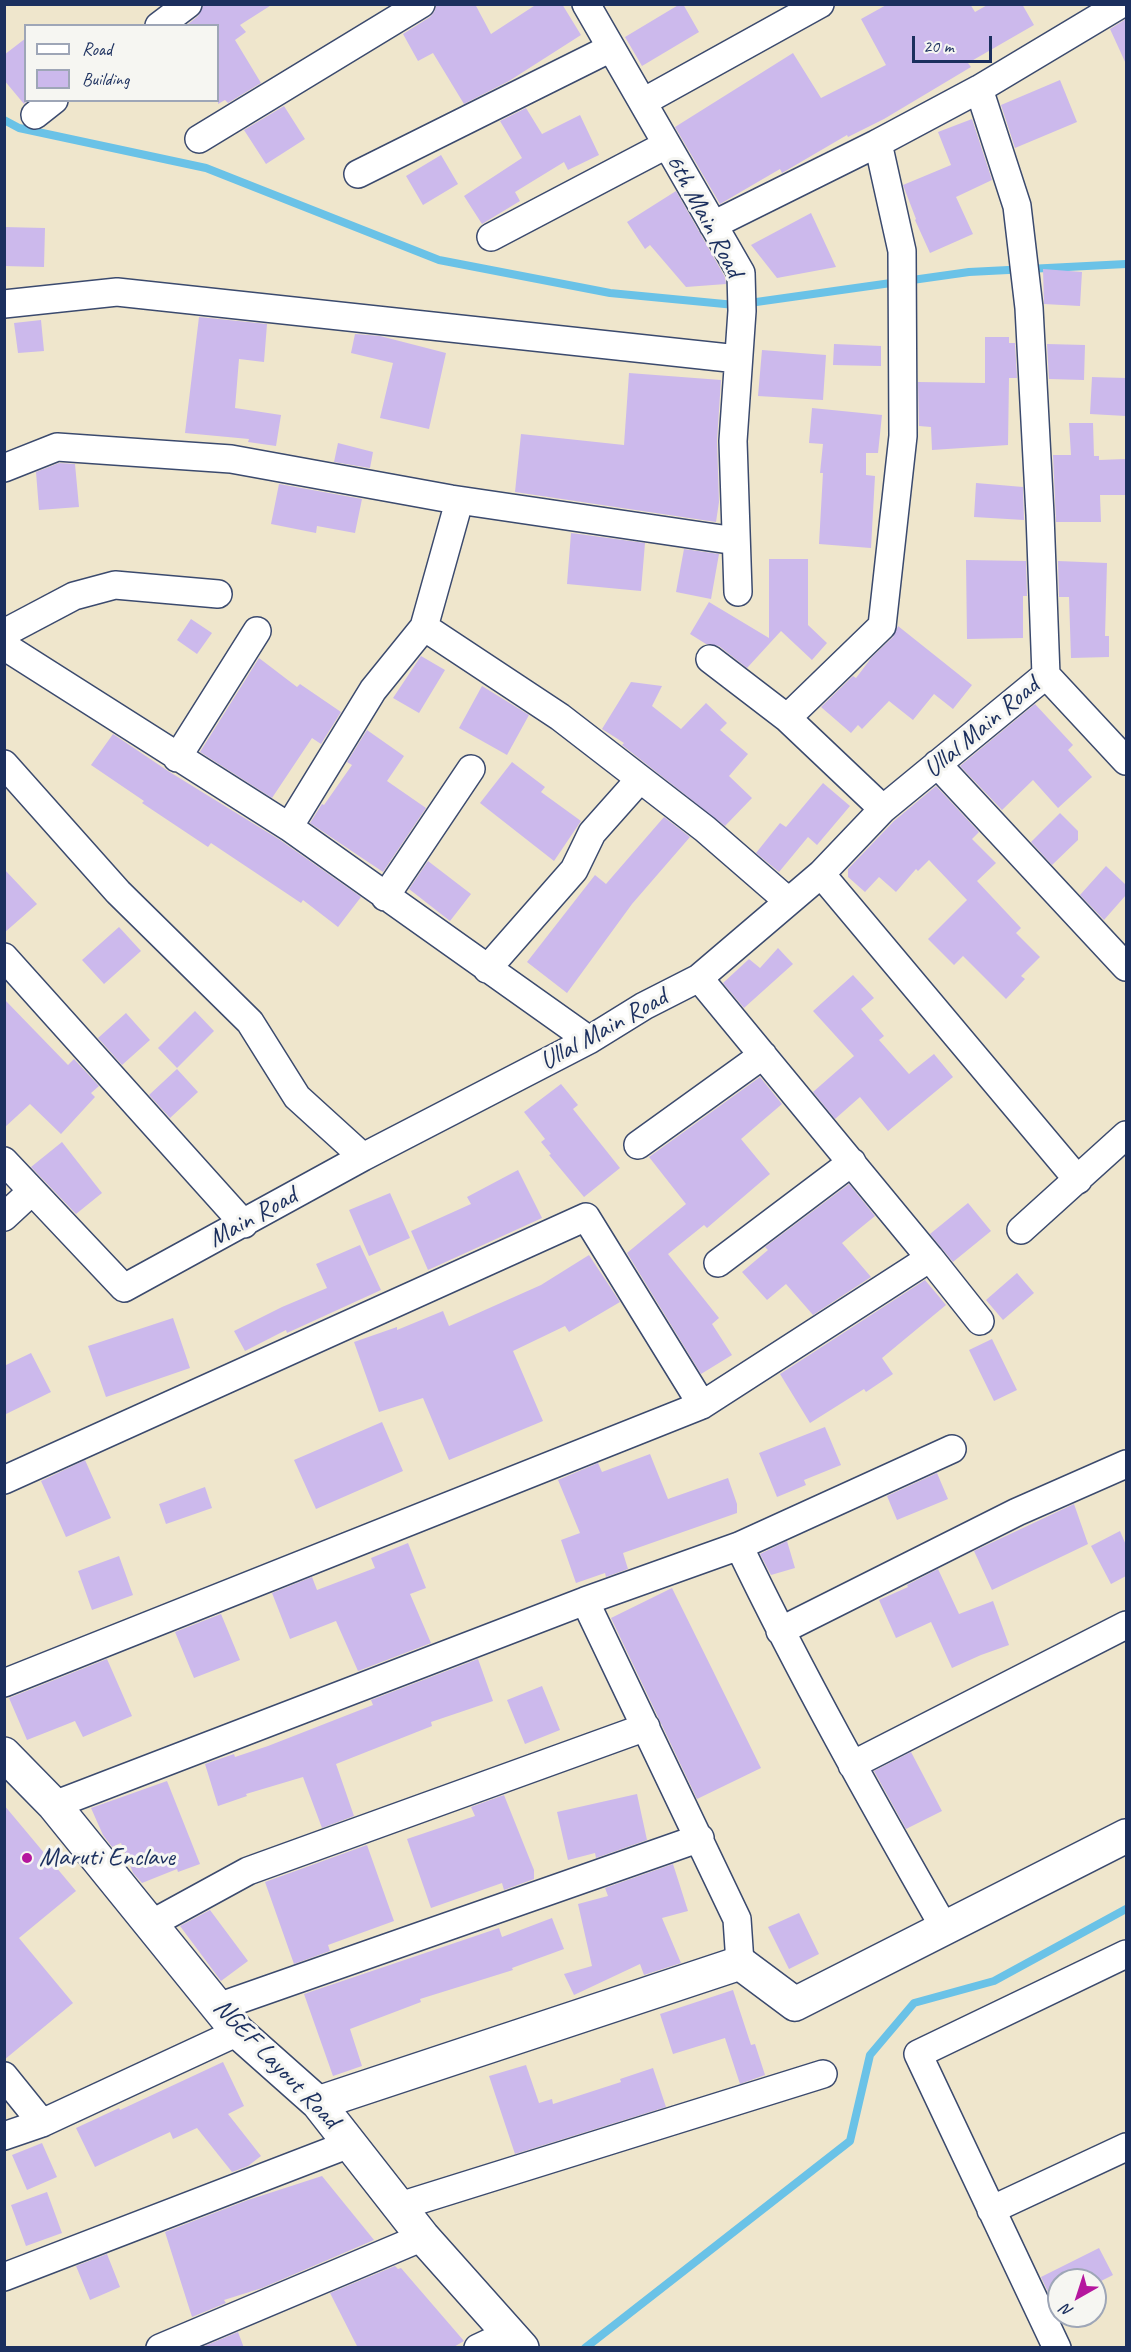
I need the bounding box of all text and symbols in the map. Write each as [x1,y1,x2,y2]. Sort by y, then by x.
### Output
legend [24,24,219,102]
scale bar [915,24,994,62]
text: 20 m [923,35,954,57]
text: Road [82,38,112,60]
text: Building [82,68,129,90]
street label: 6th Main Road [659,149,749,283]
street label: Ullal Main Road [918,671,1046,785]
street label: Ullal Main Road [535,982,673,1078]
street label: Main Road [203,1181,303,1255]
place label: Maruti Enclave [39,1842,175,1874]
marker: Maruti Enclave [20,1851,34,1865]
street label: NGEF Layout Road [206,1992,346,2136]
north arrow [1047,2268,1107,2328]
text: N [1057,2300,1077,2321]

